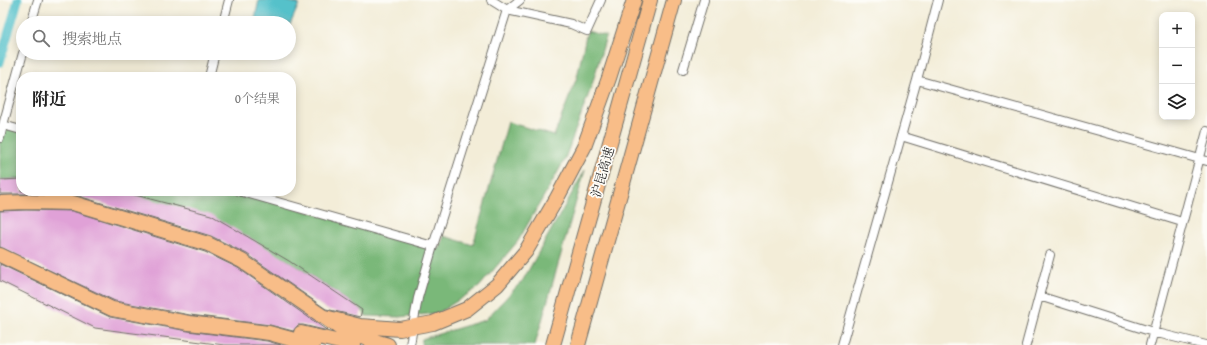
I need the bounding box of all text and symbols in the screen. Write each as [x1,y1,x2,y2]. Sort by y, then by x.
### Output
map controls [1159,12,1195,120]
button: + [1159,12,1195,48]
search box [16,16,296,60]
icon: search [30,27,52,49]
text: 搜索地点 [62,28,122,49]
button: − [1159,48,1195,84]
button: layers [1159,84,1195,120]
text: 附近 [32,86,66,111]
text: 0个结果 [235,89,280,108]
street label: 沪昆高速 [586,145,619,200]

